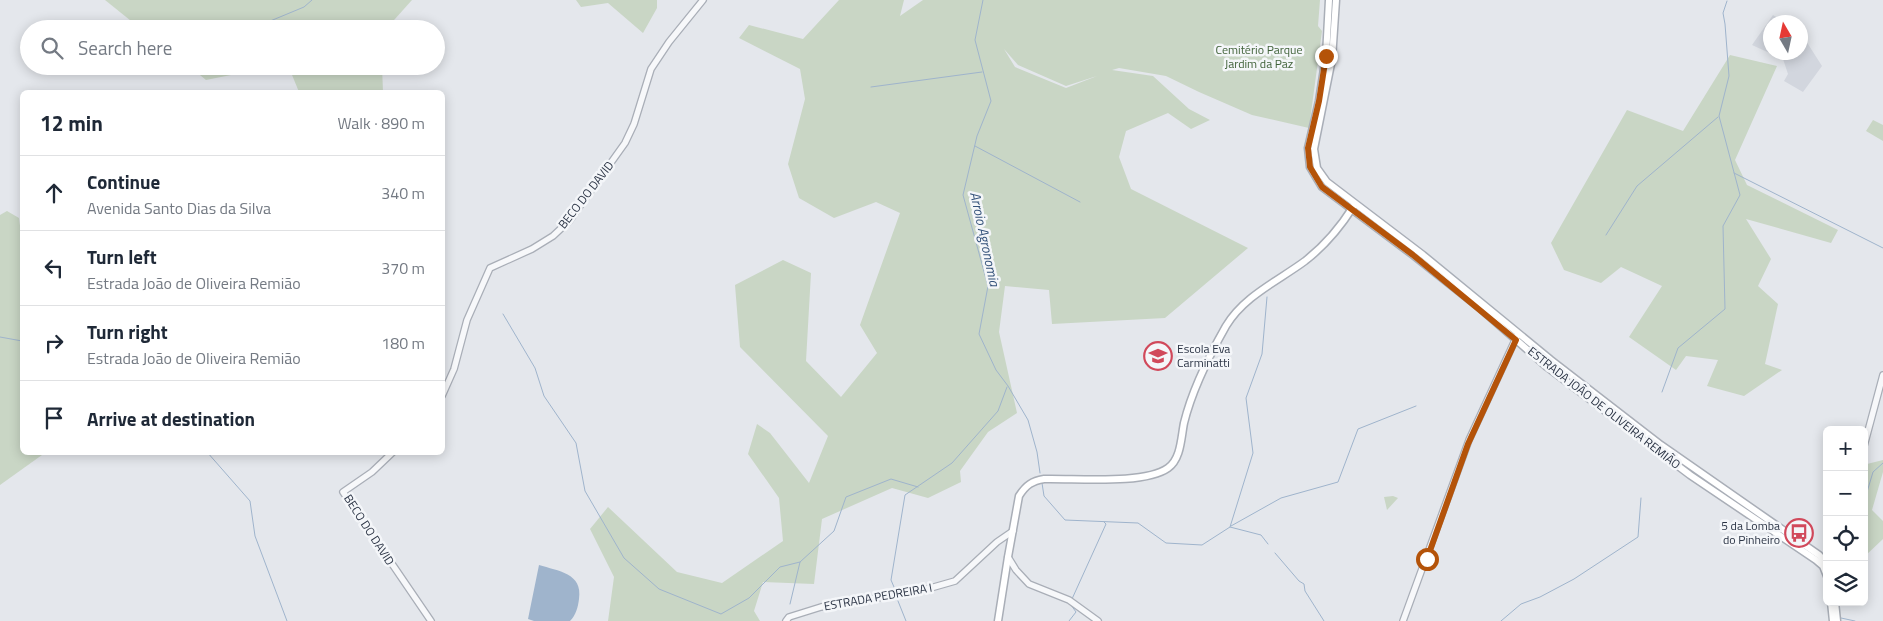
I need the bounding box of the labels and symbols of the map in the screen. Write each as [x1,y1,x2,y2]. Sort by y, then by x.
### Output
north arrow [1763,15,1808,60]
park label: Cemitério Parque Jardim da Paz [1216,40,1302,73]
route end [1315,45,1338,68]
street label: BECO DO DAVID [553,157,618,233]
water label: Arroio Agronomia [965,190,1006,289]
place label: Escola Eva Carminatti [1177,339,1230,372]
school or university icon: Escola Eva Carminatti [1143,341,1173,371]
street label: ESTRADA JOÃO DE OLIVEIRA REMIÃO [1524,342,1685,473]
street label: BECO DO DAVID [339,490,400,569]
place label: 5 da Lomba do Pinheiro [1721,516,1780,549]
bus stop icon: 5 da Lomba do Pinheiro [1784,518,1814,548]
route start [1416,548,1439,571]
street label: ESTRADA PEDREIRA I [822,578,934,615]

